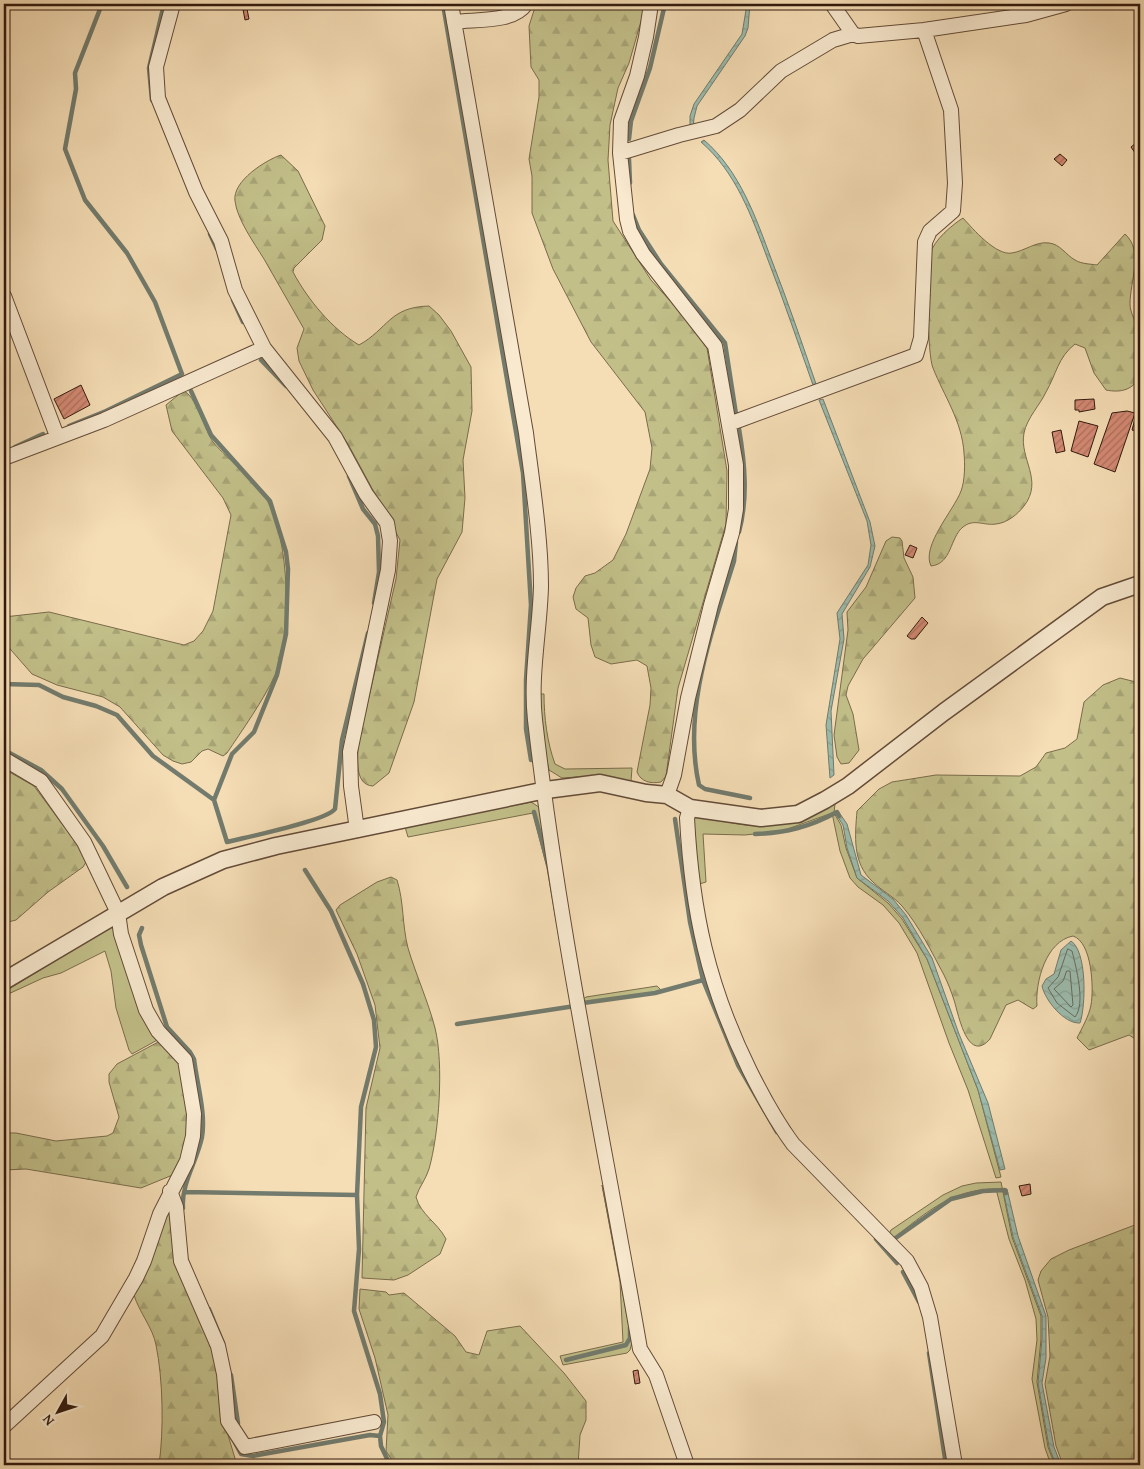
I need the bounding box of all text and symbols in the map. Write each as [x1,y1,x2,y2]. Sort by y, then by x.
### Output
north arrow [32,1386,82,1436]
text: N [37,1410,59,1430]

